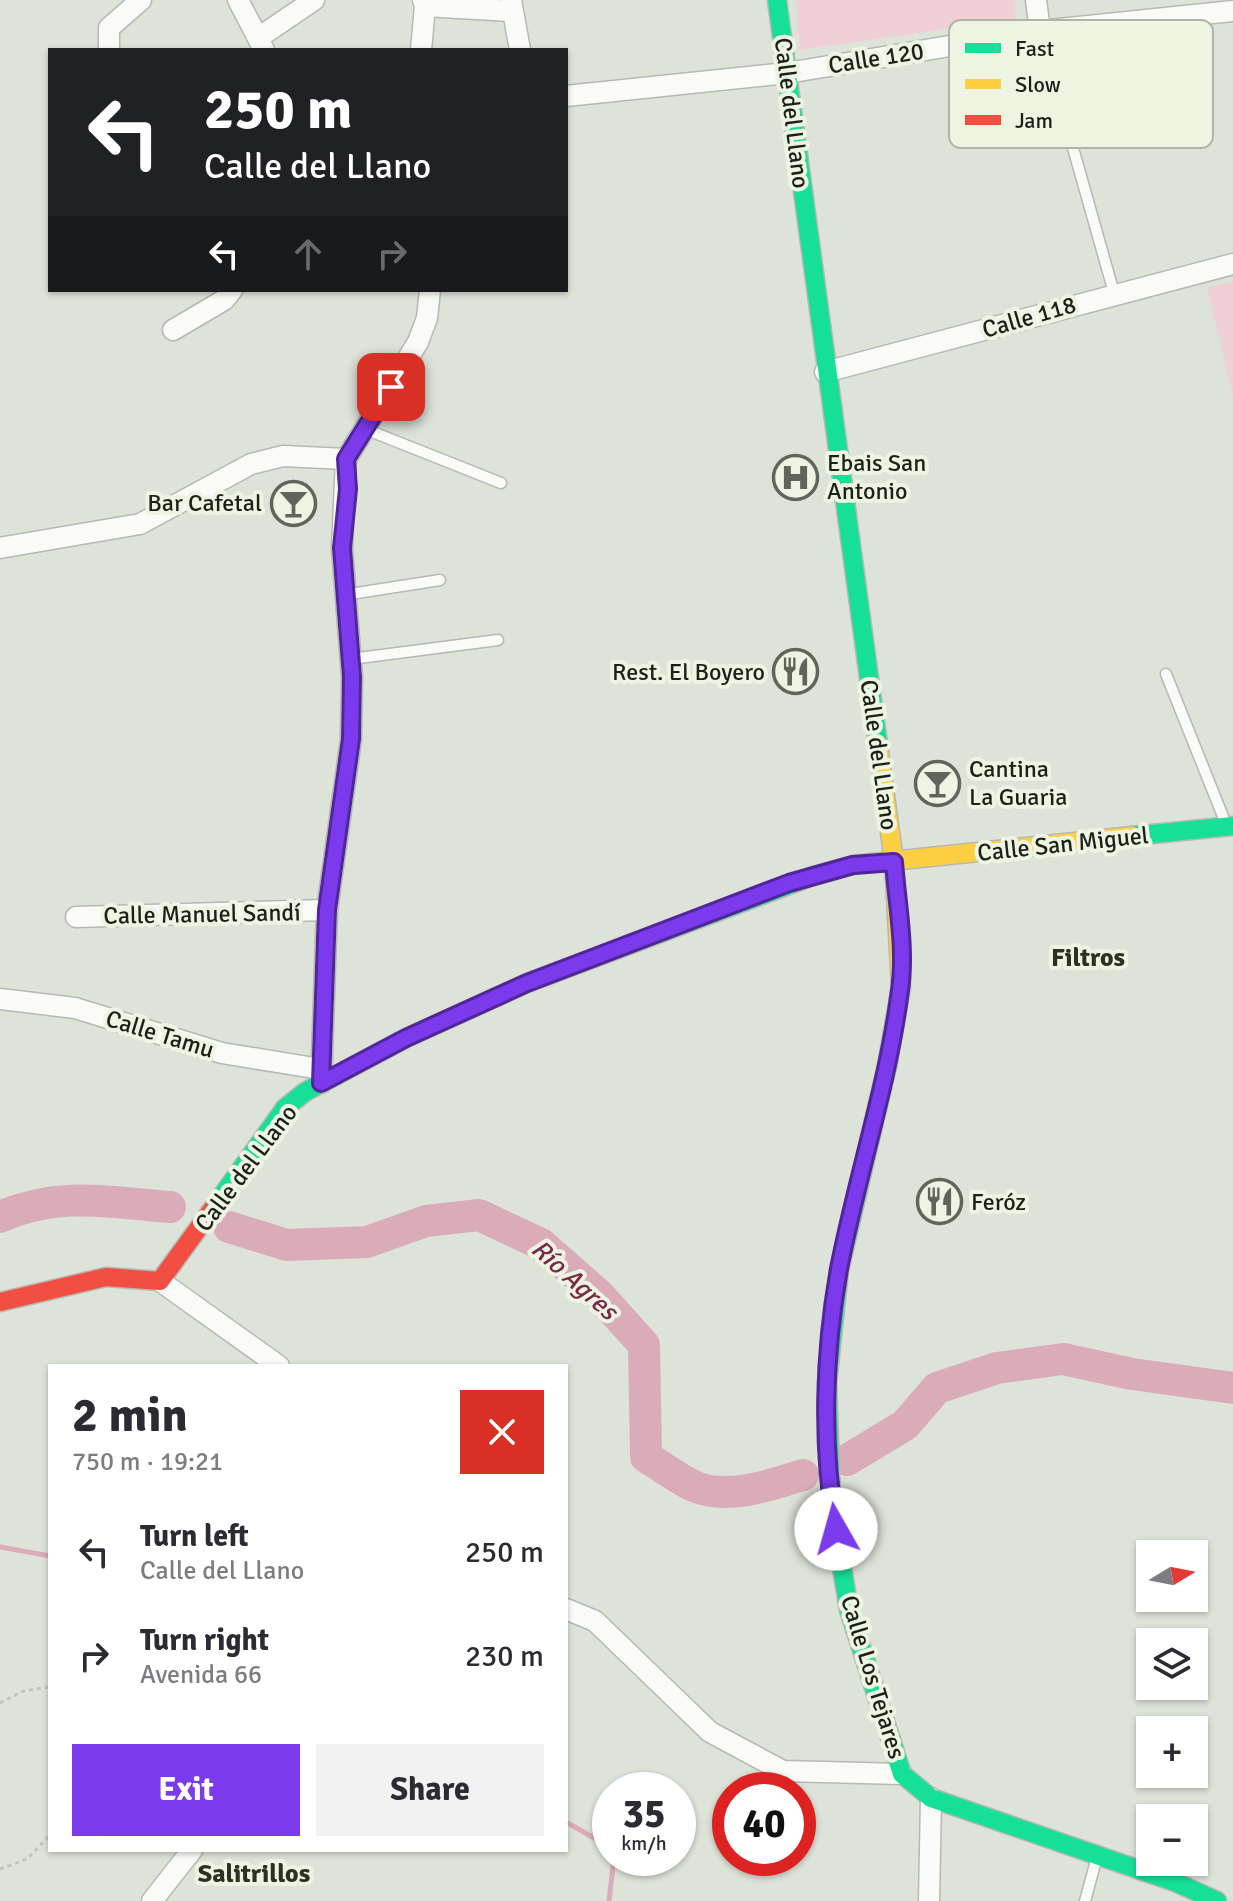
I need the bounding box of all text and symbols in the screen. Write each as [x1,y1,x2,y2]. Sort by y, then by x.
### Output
legend [949,20,1213,148]
text: Fast [1015,35,1055,62]
street label: Calle del Llano [768,36,816,190]
street label: Calle 120 [826,36,926,80]
text: Slow [1015,71,1061,98]
text: 250 m [204,75,352,144]
icon: left [72,80,176,184]
text: Jam [1015,107,1053,134]
text: Calle del Llano [204,144,431,189]
icon: left [202,232,246,276]
icon: ahead [286,232,330,276]
icon: right [370,232,414,276]
street label: Calle 118 [979,289,1079,345]
pin [357,353,425,421]
icon: arrive [369,365,413,409]
place label: Ebais San Antonio [827,448,926,506]
hospital icon: Ebais San Antonio [772,453,820,501]
bar icon: Bar Cafetal [269,479,317,527]
place label: Bar Cafetal [147,488,262,518]
restaurant icon: Rest. El Boyero [772,648,820,696]
place label: Rest. El Boyero [612,657,765,687]
street label: Calle del Llano [854,678,904,832]
place label: Cantina La Guaria [969,754,1067,812]
bar icon: Cantina La Guaria [914,759,962,807]
street label: Calle San Miguel [976,820,1150,868]
street label: Calle Manuel Sandí [103,897,301,931]
district label: Filtros [1051,942,1125,974]
street label: Calle Tamu [102,1003,218,1065]
street label: Calle del Llano [188,1098,304,1238]
restaurant icon: Feróz [916,1178,964,1226]
place label: Feróz [971,1187,1026,1217]
water label: Río Agres [524,1233,626,1329]
text: 2 min [72,1386,188,1445]
button: close [460,1390,544,1474]
text: 750 m · 19:21 [72,1446,223,1478]
position arrow [794,1487,878,1571]
text: Turn left [140,1518,249,1555]
icon: left [72,1530,116,1574]
text: 250 m [465,1534,544,1571]
north arrow [1136,1540,1208,1612]
map controls [1136,1540,1208,1876]
text: Calle del Llano [140,1555,304,1587]
street label: Calle Los Tejares [834,1592,912,1762]
text: Turn right [140,1622,269,1659]
button: layers [1136,1628,1208,1700]
icon: right [72,1634,116,1678]
text: 230 m [465,1638,544,1675]
text: Avenida 66 [140,1659,262,1691]
button: + [1136,1716,1208,1788]
button: Exit [72,1744,300,1836]
button: Share [316,1744,544,1836]
speed limit sign: 40 [712,1772,816,1876]
text: 35 [622,1789,666,1839]
button: − [1136,1804,1208,1876]
text: km/h [621,1831,667,1856]
district label: Salitrillos [198,1858,310,1890]

